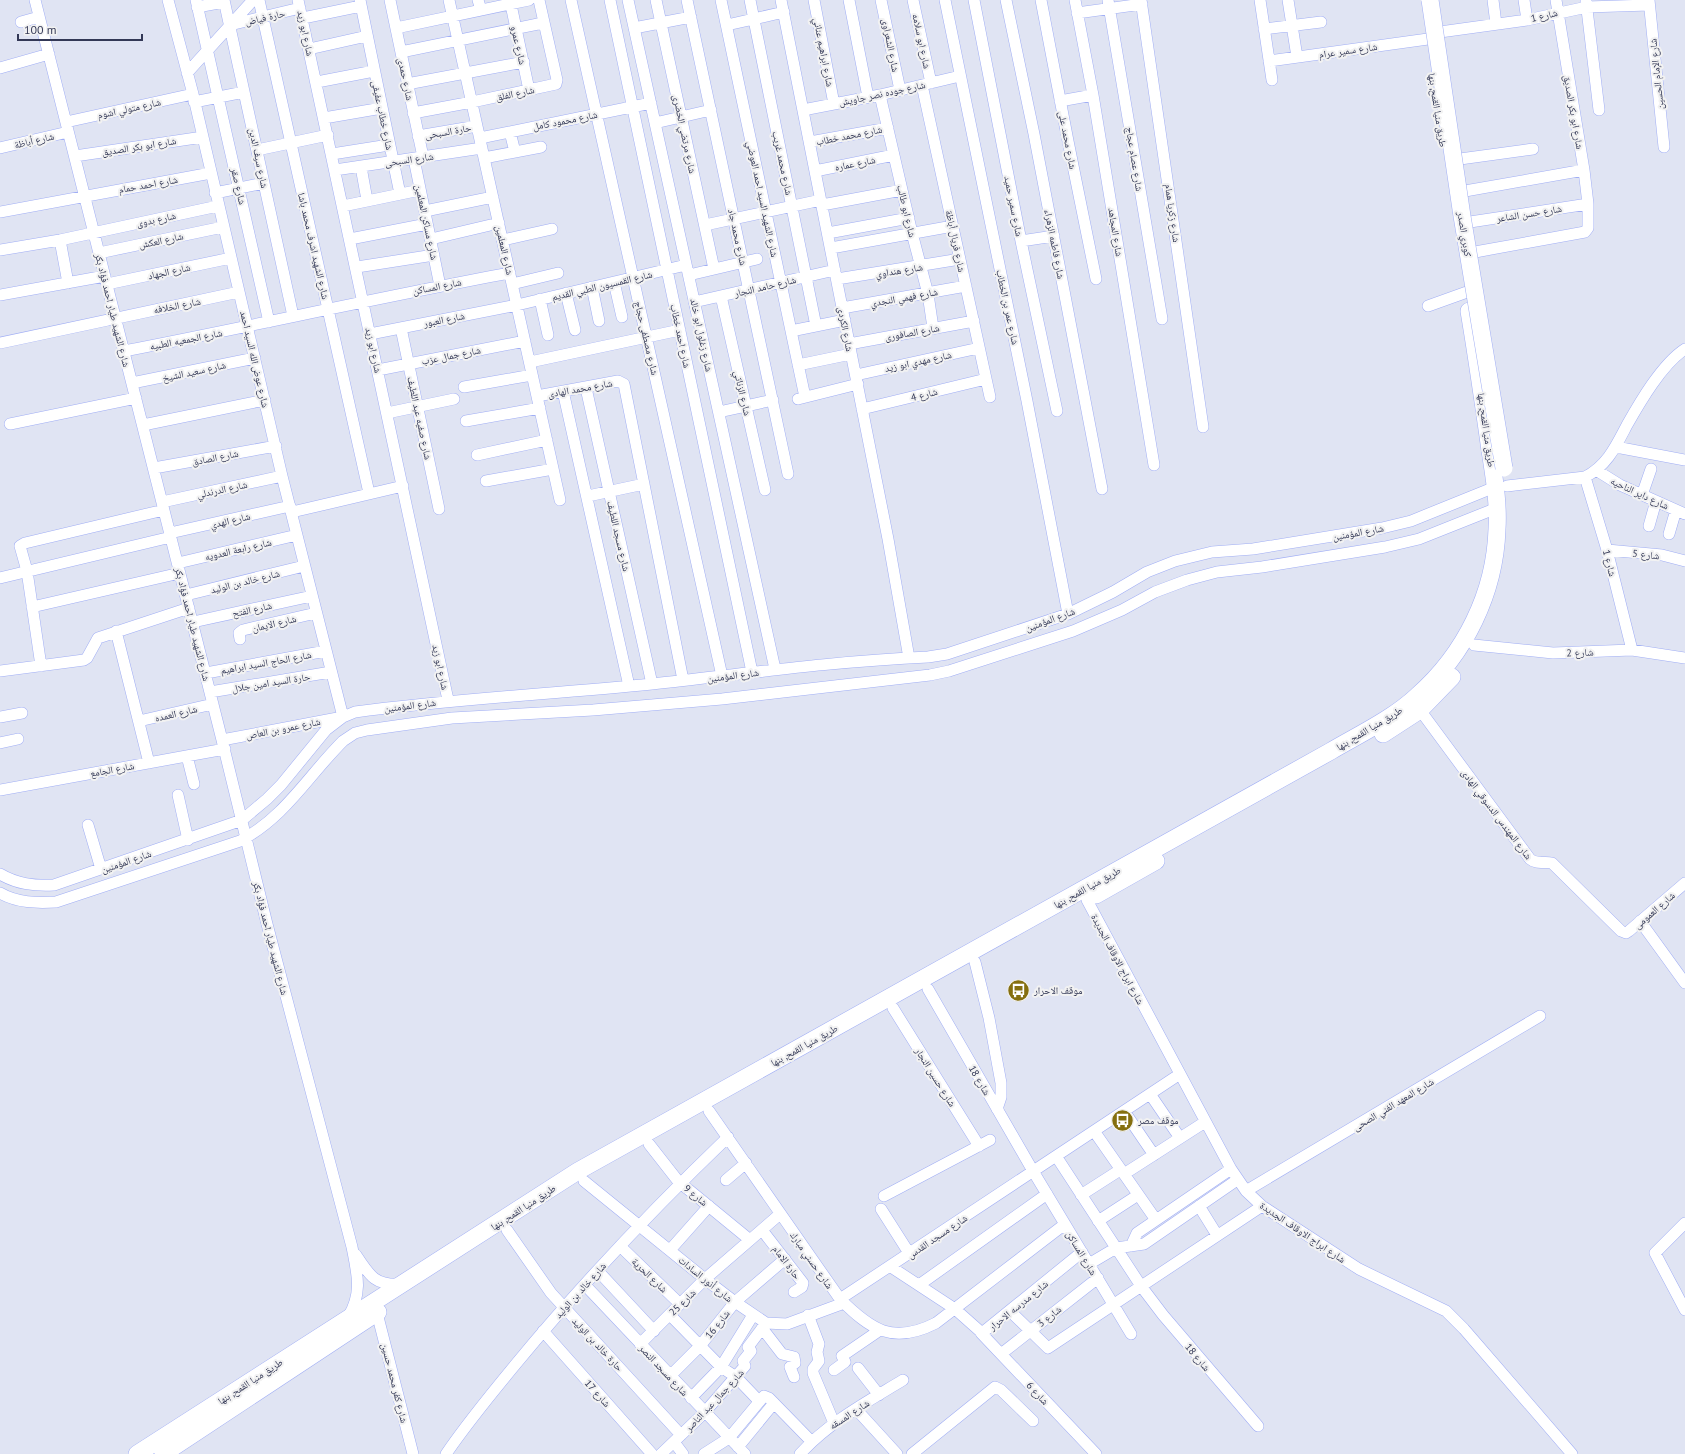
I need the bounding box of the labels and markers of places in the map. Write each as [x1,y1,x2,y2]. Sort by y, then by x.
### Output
bus stop icon: موقف الاحرار [1005,977,1031,1003]
place label: موقف الاحرار [1033,984,1083,997]
bus stop icon: موقف مصر [1109,1107,1135,1133]
place label: موقف مصر [1137,1114,1179,1127]

